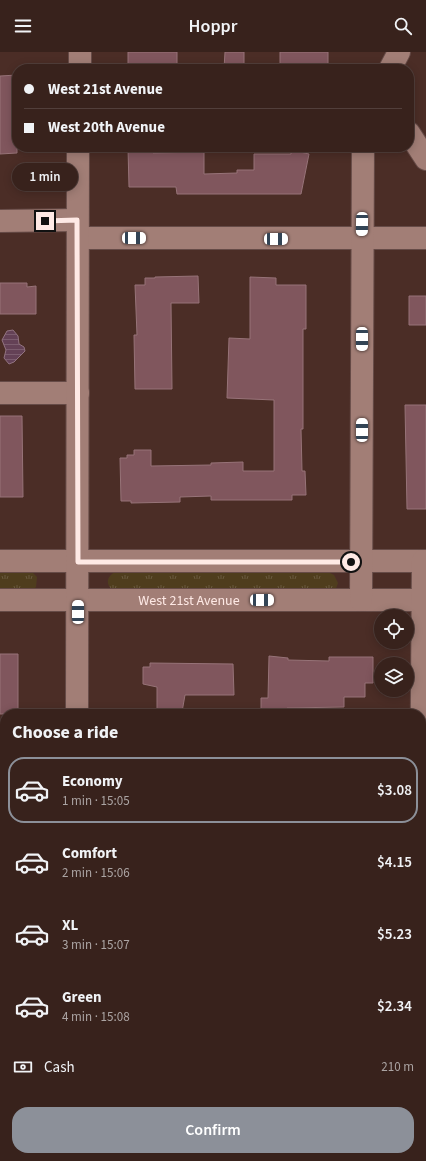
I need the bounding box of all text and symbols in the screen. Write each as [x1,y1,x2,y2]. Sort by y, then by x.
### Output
text: Hoppr [189,14,237,39]
icon: menu [12,15,34,37]
icon: search [392,15,414,37]
text: West 21st Avenue [48,79,163,100]
text: West 20th Avenue [48,117,165,138]
callout: 1 min [12,163,78,191]
text: 1 min [30,168,60,186]
route end [36,212,54,230]
car [356,212,368,236]
car [122,232,146,244]
car [264,233,288,245]
car [356,327,368,351]
car [356,418,368,442]
route start [342,553,360,571]
street label: West 21st Avenue [138,591,240,611]
car [250,594,274,606]
car [72,600,84,624]
map controls [374,609,414,697]
button: locate [374,609,414,649]
button: layers [374,657,414,697]
text: Choose a ride [12,720,118,745]
text: Economy [62,771,123,792]
icon: car [14,772,50,808]
text: $3.08 [377,780,412,801]
text: 1 min · 15:05 [62,792,130,810]
text: Comfort [62,843,117,864]
icon: car [14,844,50,880]
text: $4.15 [377,852,412,873]
text: 2 min · 15:06 [62,864,130,882]
text: XL [62,915,78,936]
icon: car [14,916,50,952]
text: $5.23 [377,924,412,945]
text: 3 min · 15:07 [62,936,130,954]
text: Green [62,987,102,1008]
icon: car [14,988,50,1024]
text: $2.34 [377,996,412,1017]
text: 4 min · 15:08 [62,1008,130,1026]
icon: cash [12,1056,34,1078]
text: Cash [44,1057,75,1078]
text: 210 m [381,1058,414,1076]
button: Confirm [12,1107,414,1153]

